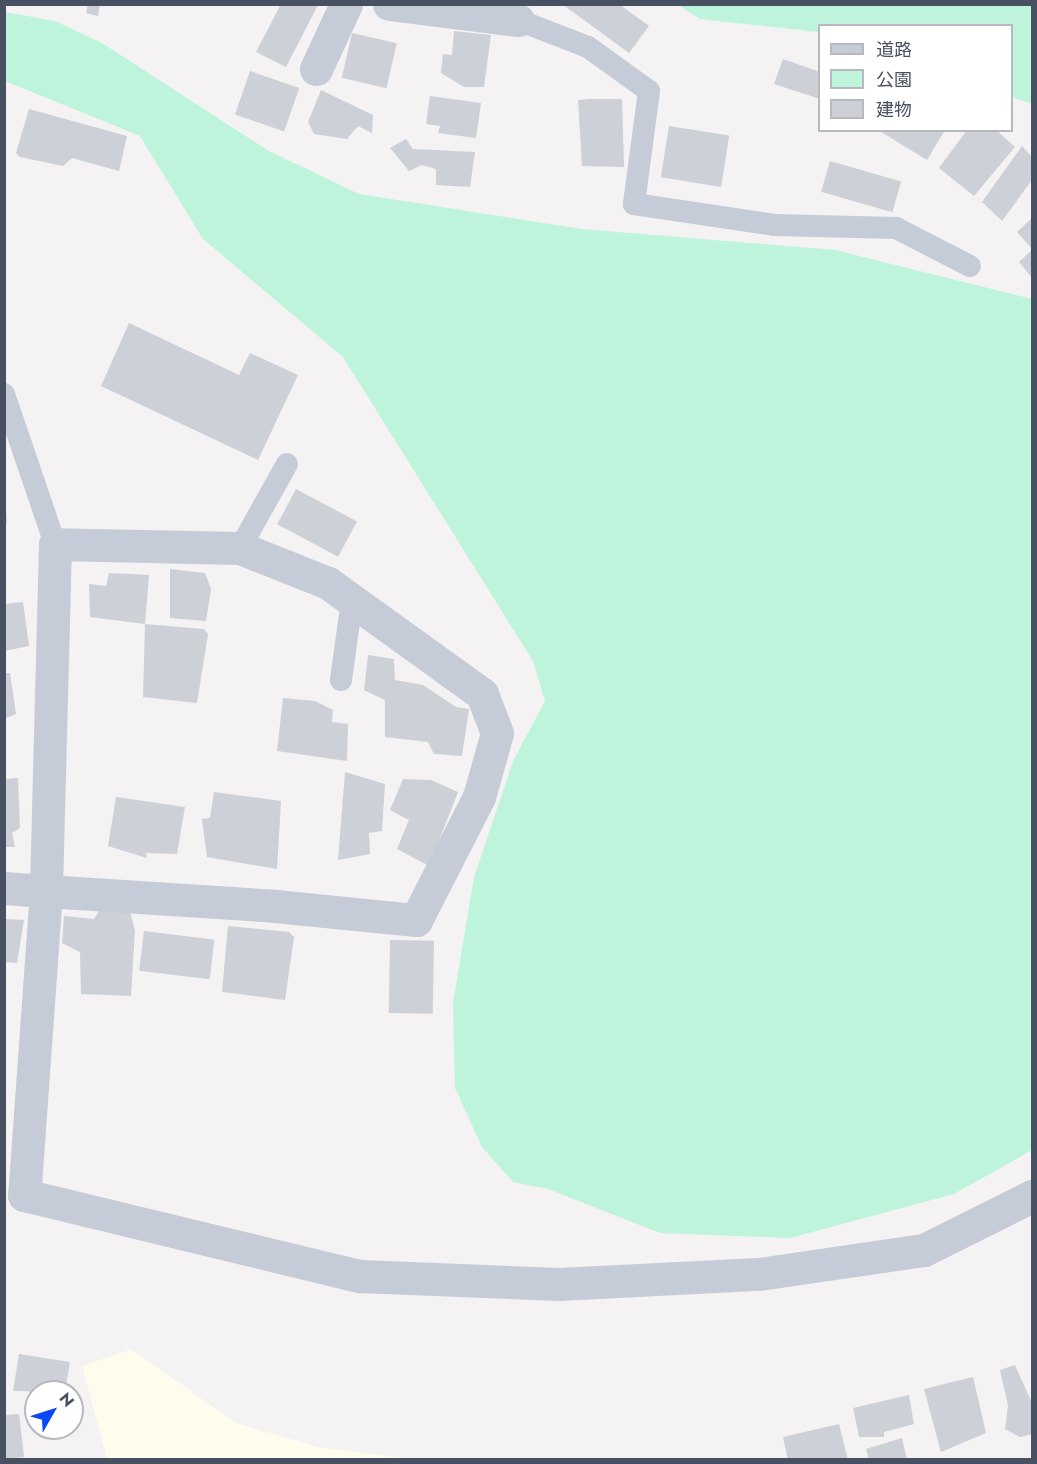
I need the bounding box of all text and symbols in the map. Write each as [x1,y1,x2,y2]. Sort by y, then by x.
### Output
legend [818,24,1013,132]
text: 道路 [876,37,912,63]
text: 公園 [876,67,912,93]
text: 建物 [876,97,912,123]
north arrow [24,1380,84,1440]
text: N [54,1387,80,1412]

